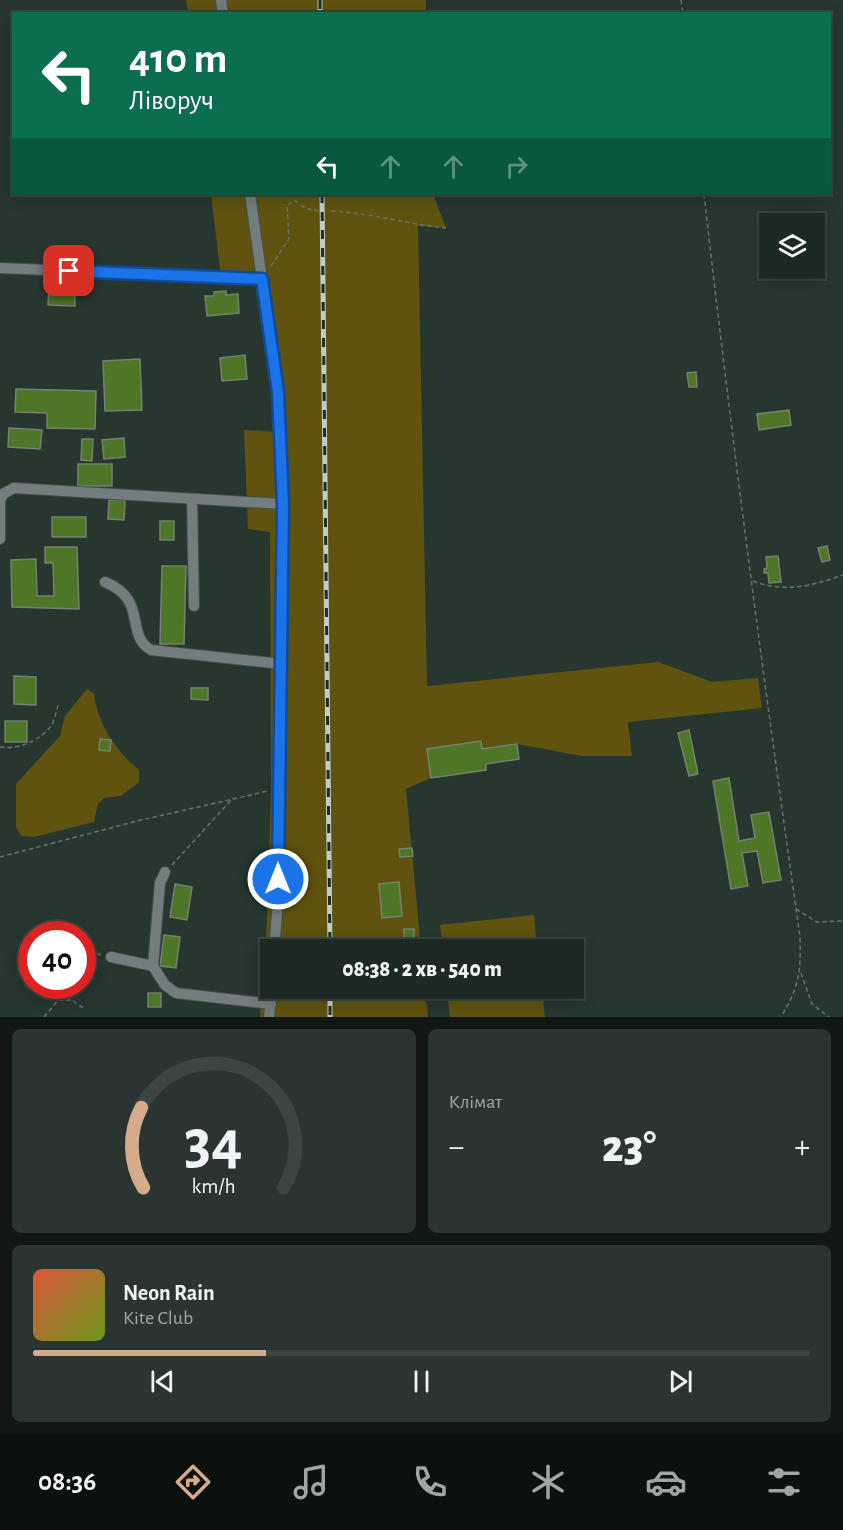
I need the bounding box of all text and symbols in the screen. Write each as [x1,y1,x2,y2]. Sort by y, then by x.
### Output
icon: left [30,36,108,114]
text: 410 m [129,38,227,80]
text: Ліворуч [129,87,214,114]
icon: left [311,150,344,183]
icon: ahead [374,150,407,183]
icon: ahead [437,150,470,183]
icon: right [500,150,533,183]
map controls [759,213,825,279]
button: layers [759,213,825,279]
pin [43,245,94,296]
icon: arrive [52,254,85,287]
position arrow [246,847,310,911]
speed limit sign: 40 [18,921,96,999]
text: 08:38 · 2 хв · 540 m [342,958,502,980]
text: Клімат [449,1092,502,1112]
text: 34 [185,1112,243,1174]
text: 23° [602,1125,657,1170]
text: − [449,1131,464,1164]
text: + [794,1131,810,1164]
text: km/h [192,1176,236,1197]
text: Neon Rain [123,1282,215,1304]
text: Kite Club [123,1308,193,1328]
icon: previous [146,1365,179,1398]
icon: pause [405,1365,438,1398]
icon: next [664,1365,697,1398]
icon: directions [172,1461,214,1503]
icon: music [290,1461,332,1503]
icon: phone [409,1461,451,1503]
icon: climate [527,1461,569,1503]
icon: car [645,1461,687,1503]
icon: filters [763,1461,805,1503]
text: 08:36 [38,1468,96,1495]

